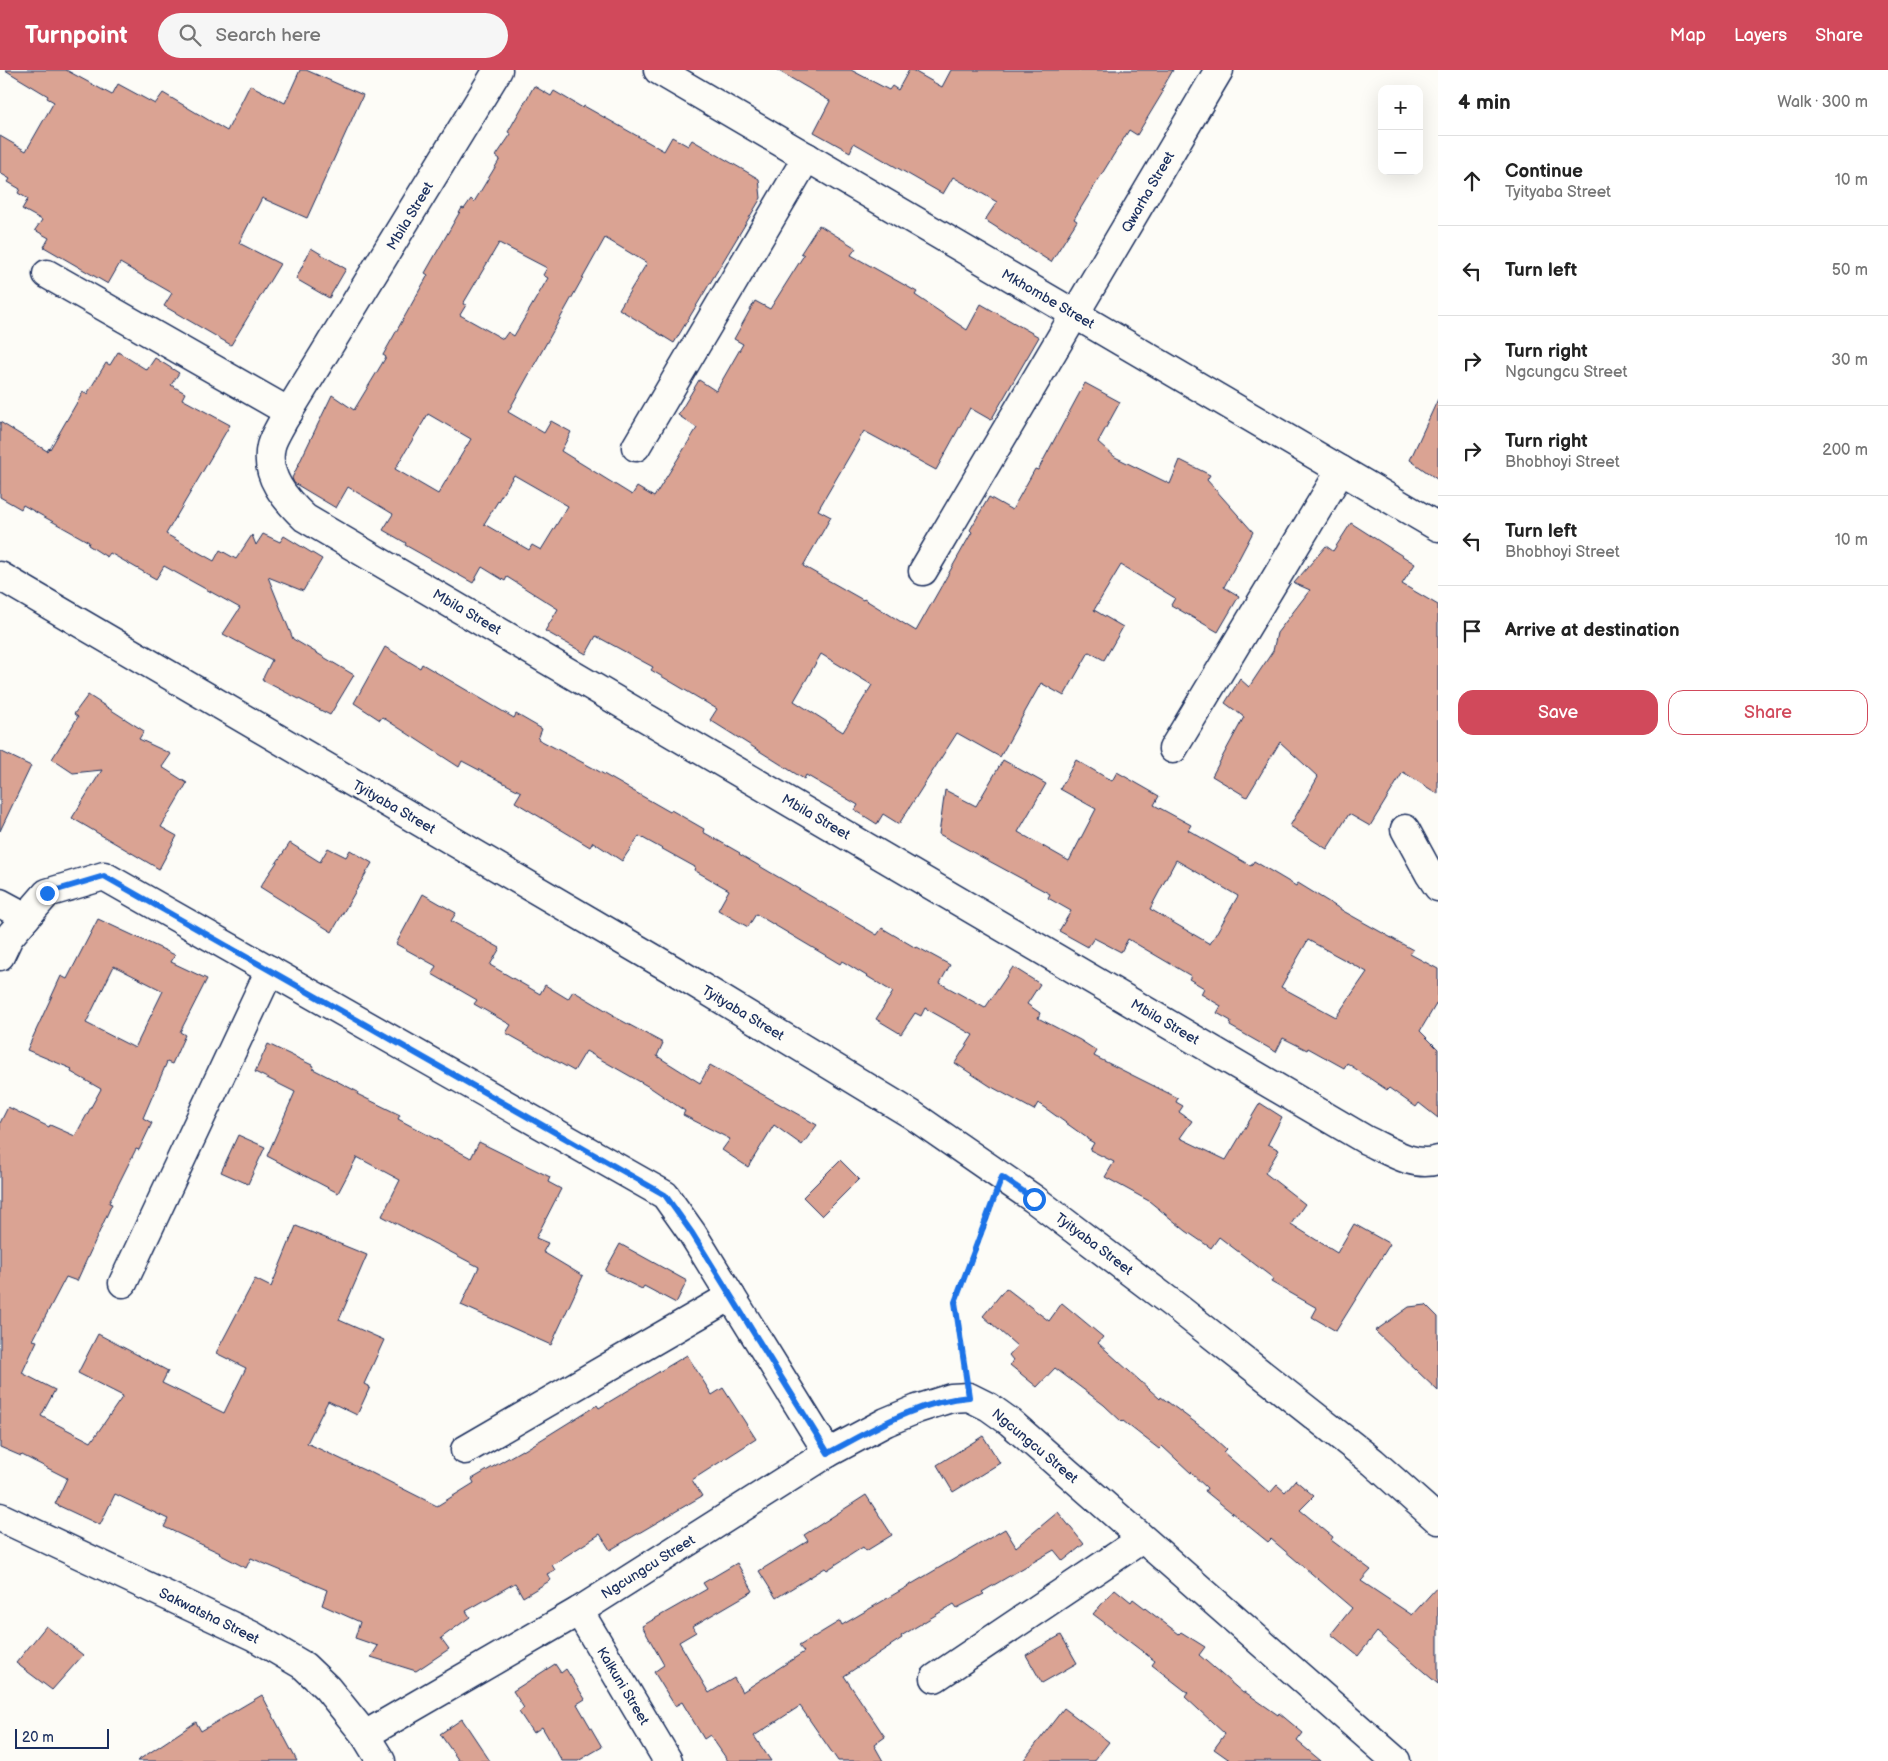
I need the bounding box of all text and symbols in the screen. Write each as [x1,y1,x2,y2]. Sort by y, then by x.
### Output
search box [158,13,508,58]
text: Turnpoint [25,21,128,50]
icon: search [176,21,204,49]
text: Search here [216,24,321,47]
text: Map [1670,25,1706,46]
text: Layers [1734,25,1787,46]
text: Share [1815,25,1863,46]
map controls [1378,85,1423,175]
button: + [1378,85,1423,130]
text: 4 min [1458,90,1511,115]
text: Walk · 300 m [1777,93,1868,112]
button: − [1378,130,1423,175]
street label: Qwarha Street [1118,148,1178,236]
text: Continue [1505,160,1583,183]
icon: ahead [1458,167,1486,195]
text: 10 m [1835,171,1868,190]
street label: Mbila Street [383,178,437,253]
text: Tyityaba Street [1505,183,1611,202]
icon: left [1458,257,1486,285]
text: Turn left [1505,259,1577,282]
text: 50 m [1832,261,1868,280]
street label: Mkhombe Street [999,266,1098,333]
text: Turn right [1505,340,1588,363]
icon: right [1458,347,1486,375]
text: 30 m [1831,351,1868,370]
text: Ngcungcu Street [1505,363,1627,382]
text: Turn right [1505,430,1588,453]
icon: right [1458,437,1486,465]
text: 200 m [1822,441,1868,460]
text: Bhobhoyi Street [1505,453,1620,472]
text: Turn left [1505,520,1577,543]
icon: left [1458,527,1486,555]
text: 10 m [1835,531,1868,550]
text: Bhobhoyi Street [1505,543,1620,562]
street label: Mbila Street [430,586,505,639]
icon: arrive [1458,617,1486,645]
text: Arrive at destination [1505,619,1680,642]
button: Save [1458,690,1658,735]
button: Share [1668,690,1868,735]
street label: Tyityaba Street [350,776,439,838]
street label: Mbila Street [779,791,854,844]
route end [36,882,59,905]
street label: Tyityaba Street [699,982,788,1045]
street label: Mbila Street [1128,996,1203,1049]
route start [1023,1188,1046,1211]
street label: Tyityaba Street [1052,1209,1137,1279]
street label: Ngcungcu Street [989,1405,1082,1487]
street label: Ngcungcu Street [598,1531,698,1603]
street label: Sakwatsha Street [156,1584,262,1648]
street label: Kalkuni Street [593,1644,653,1729]
scale bar [15,1726,109,1749]
text: 20 m [22,1729,54,1746]

